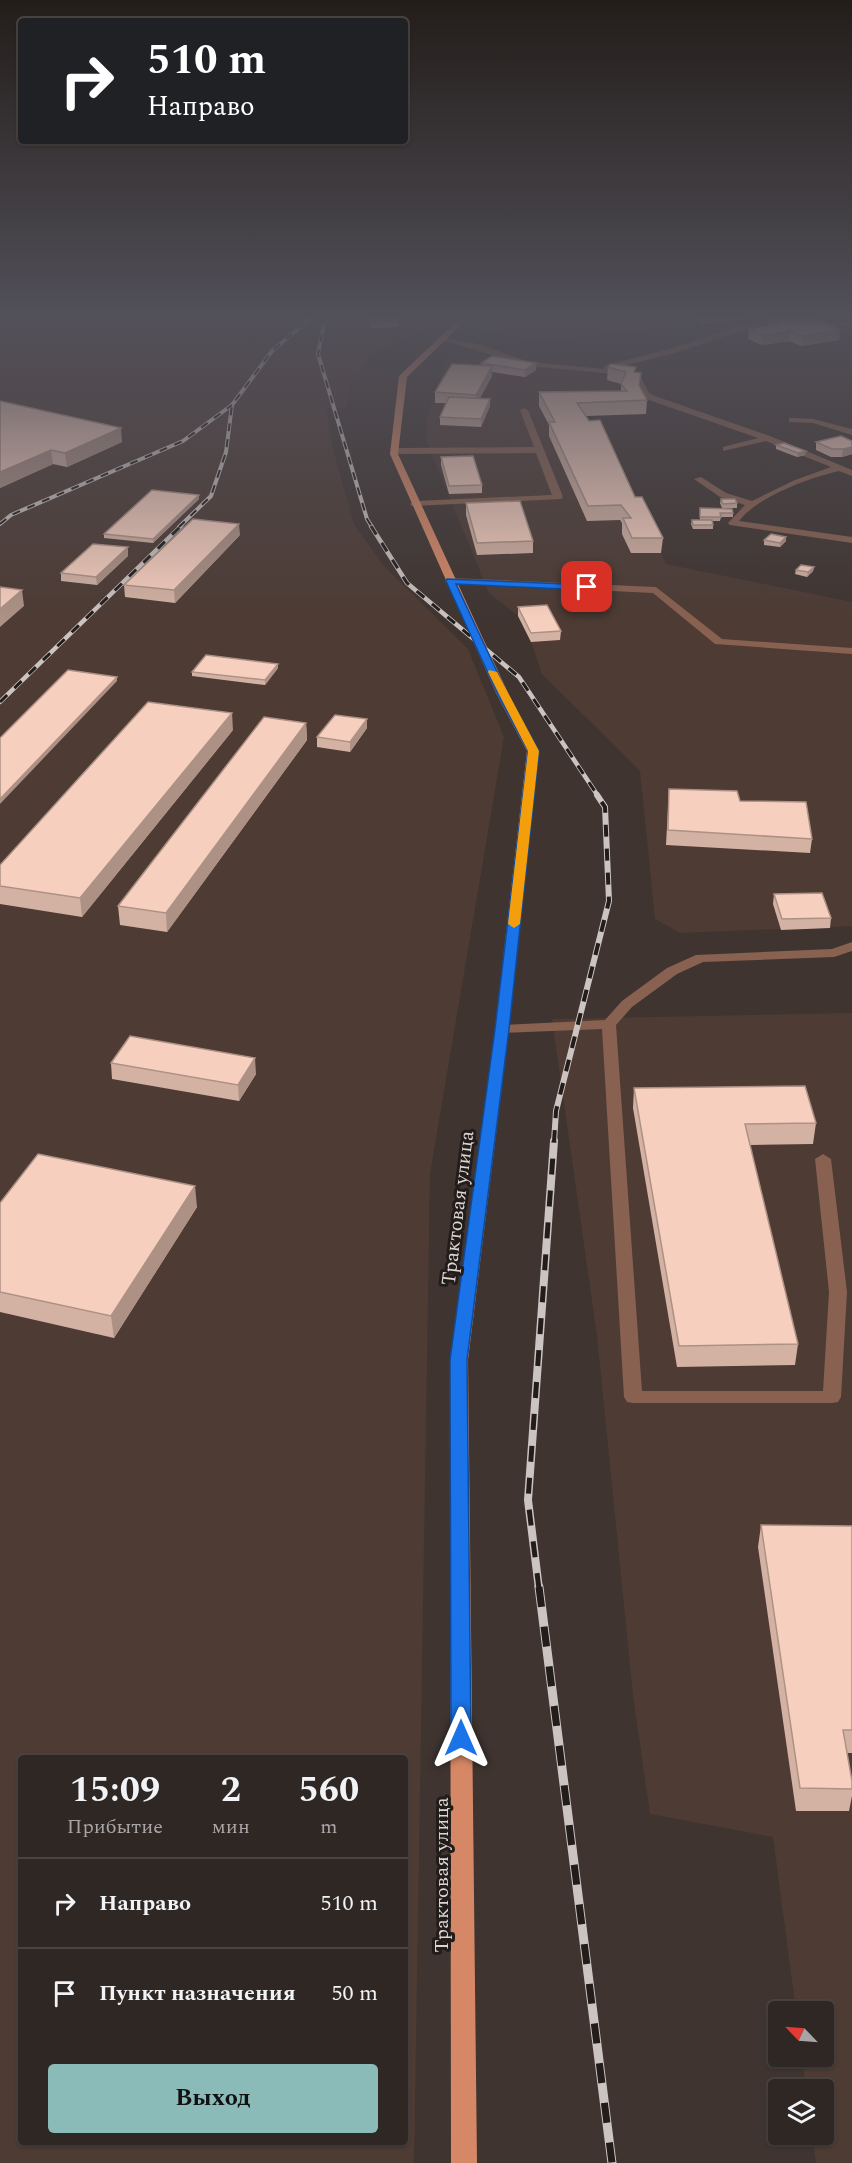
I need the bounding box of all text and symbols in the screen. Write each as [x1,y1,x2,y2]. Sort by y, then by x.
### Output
text: 510 m [147,29,266,92]
icon: right [48,42,126,120]
text: Направо [147,86,255,128]
pin [561,561,612,612]
icon: arrive [570,570,603,603]
street label: Трактовая улица [434,1129,482,1287]
position arrow [429,1706,493,1770]
text: 15:09 [70,1763,160,1818]
text: 2 [221,1763,241,1818]
text: 560 [299,1763,359,1818]
street label: Трактовая улица [427,1797,457,1953]
text: Прибытие [67,1812,163,1842]
text: мин [212,1812,250,1842]
text: m [320,1812,337,1842]
icon: right [48,1887,81,1920]
text: Направо [99,1887,191,1920]
text: 510 m [321,1887,378,1920]
icon: arrive [48,1977,81,2010]
text: Пункт назначения [99,1977,296,2010]
text: 50 m [332,1977,378,2010]
north arrow [768,2001,834,2067]
map controls [768,2001,834,2145]
button: Выход [48,2064,378,2133]
button: layers [768,2079,834,2145]

